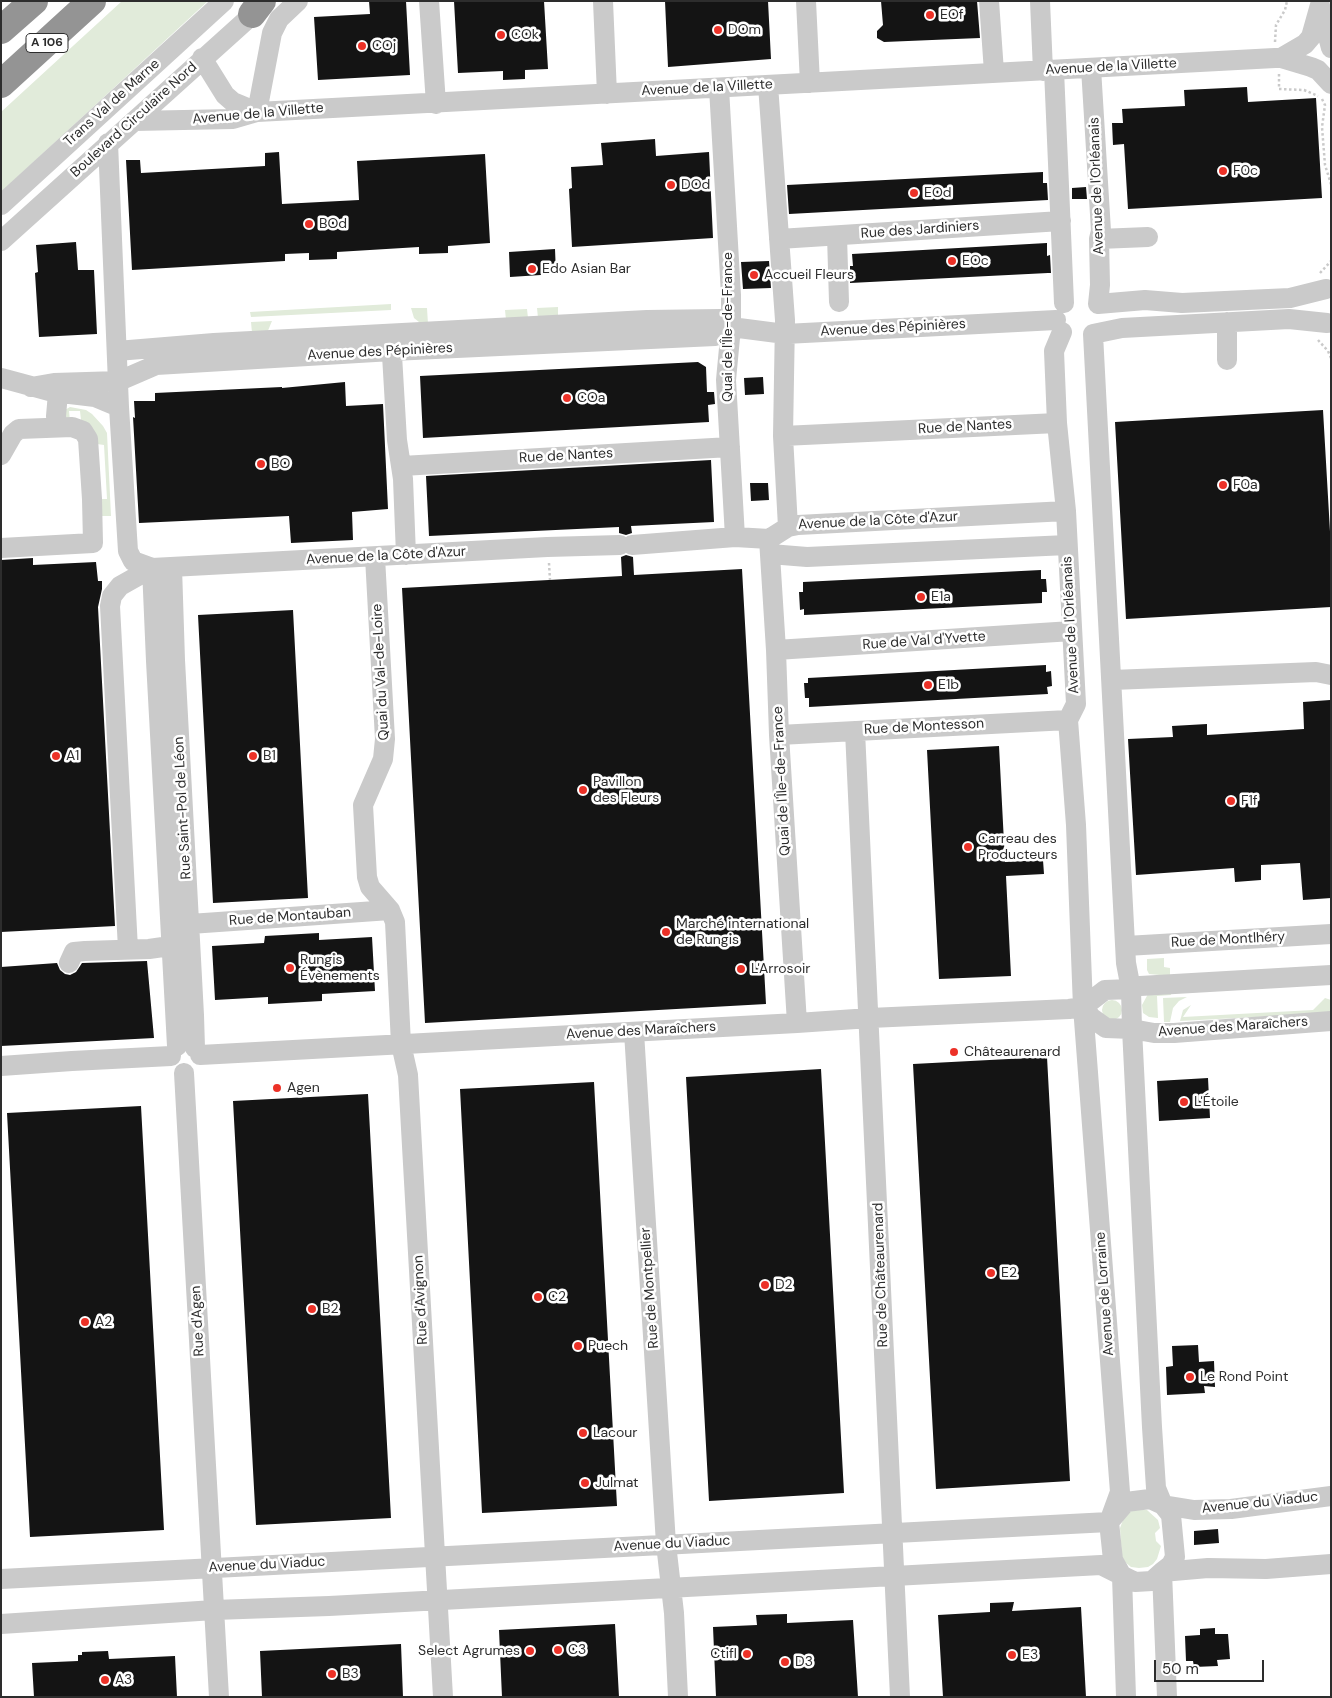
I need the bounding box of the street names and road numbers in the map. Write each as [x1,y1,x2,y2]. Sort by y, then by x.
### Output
road number: A 106 [26,34,68,52]
street label: Avenue de la Villette [1045,55,1177,79]
street label: Trans Val de Marne [61,56,163,150]
street label: Boulevard Circulaire Nord [67,59,201,181]
street label: Avenue de la Villette [641,76,773,100]
street label: Avenue de la Villette [192,100,324,128]
street label: Avenue de l'Orléanais [1086,117,1108,255]
street label: Rue des Jardiniers [860,217,980,243]
street label: Quai de l'Île-de-France [720,252,736,402]
street label: Avenue des Pépinières [820,316,966,340]
street label: Avenue des Pépinières [307,340,453,364]
street label: Rue de Nantes [918,416,1012,438]
street label: Rue de Nantes [519,445,613,467]
street label: Avenue de la Côte d'Azur [798,508,958,534]
street label: Avenue de la Côte d'Azur [306,543,466,569]
street label: Avenue de l'Orléanais [1059,556,1083,694]
street label: Quai du Val-de-Loire [369,603,393,741]
street label: Rue de Val d'Yvette [862,628,986,654]
street label: Quai de l'Île-de-France [770,706,794,856]
street label: Rue de Montesson [864,715,984,739]
street label: Rue Saint-Pol de Léon [171,736,195,880]
street label: Rue de Montauban [229,904,351,930]
street label: Rue de Montlhéry [1171,929,1285,951]
street label: Avenue des Maraîchers [1157,1013,1309,1041]
street label: Avenue des Maraîchers [566,1019,716,1043]
street label: Rue de Châteaurenard [870,1202,892,1348]
street label: Rue de Montpellier [637,1227,663,1349]
street label: Avenue de Lorraine [1092,1231,1118,1357]
street label: Rue d'Avignon [410,1255,432,1345]
street label: Rue d'Agen [188,1285,208,1357]
street label: Avenue du Viaduc [1201,1489,1319,1517]
street label: Avenue du Viaduc [613,1533,731,1555]
street label: Avenue du Viaduc [208,1554,326,1576]

